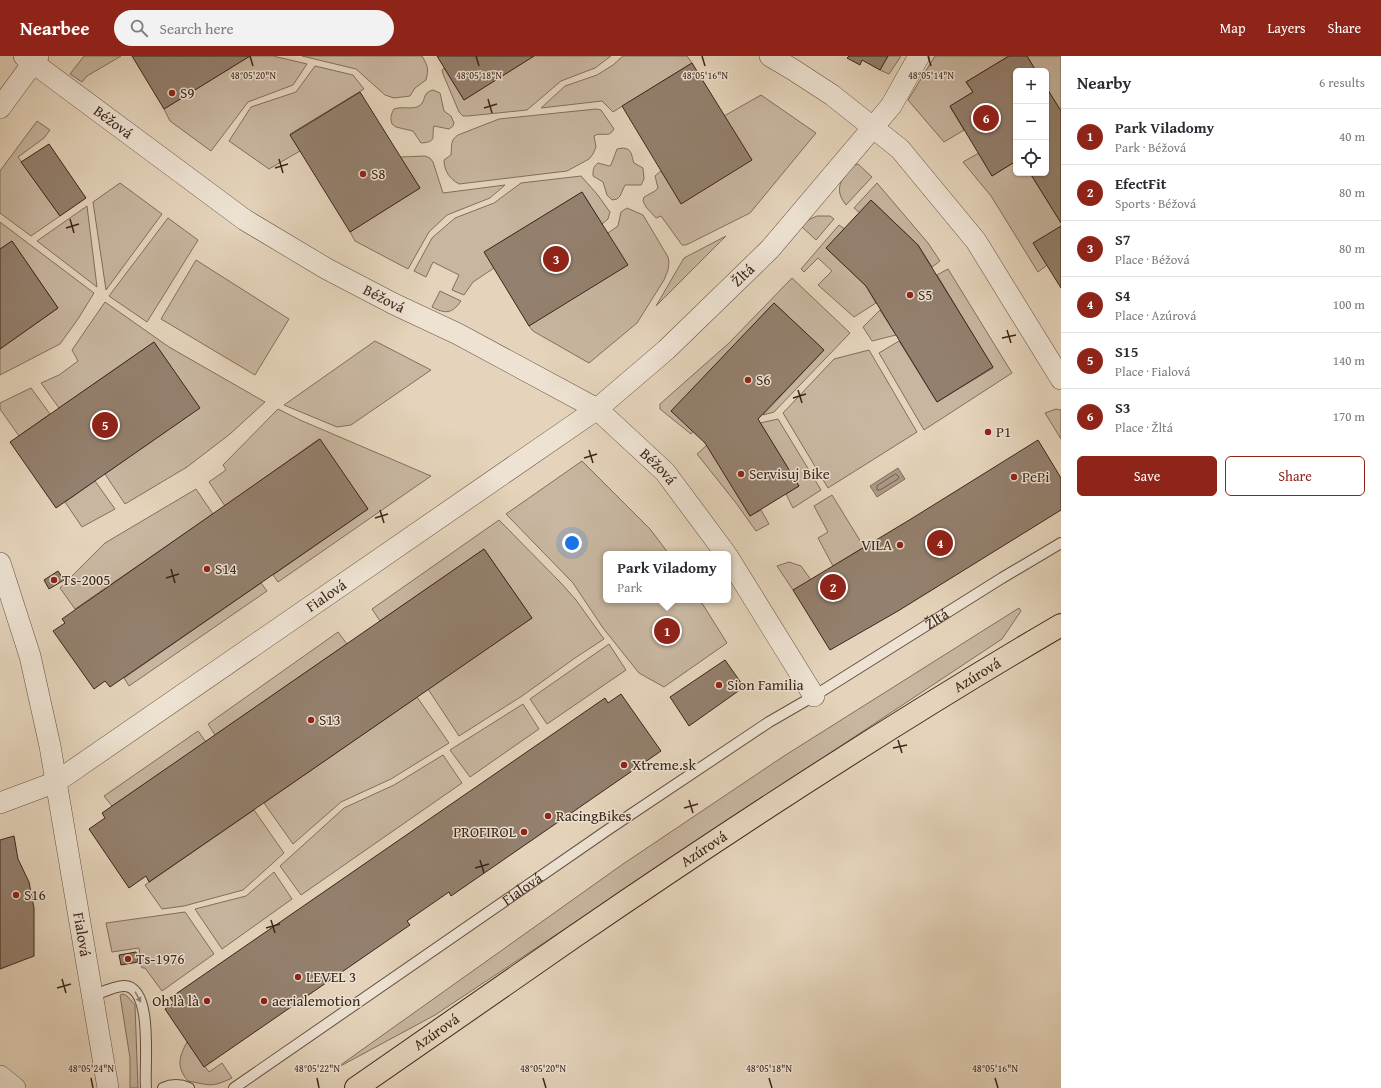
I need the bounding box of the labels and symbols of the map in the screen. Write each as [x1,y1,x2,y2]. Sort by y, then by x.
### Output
text: 48°05'20"N [230,68,276,83]
text: 48°05'18"N [456,68,502,83]
text: 48°05'16"N [682,68,728,83]
text: 48°05'14"N [908,68,954,83]
place label: S9 [180,82,195,103]
marker: S9 [167,88,177,98]
street label: Béžová [89,100,137,143]
pin: 6 [973,103,999,133]
place label: S8 [371,163,386,184]
marker: S8 [358,169,368,179]
pin: 3 [543,244,569,274]
street label: Žltá [726,259,759,291]
street label: Béžová [360,279,408,318]
place label: S5 [918,284,933,305]
marker: S5 [905,290,915,300]
place label: S6 [756,369,771,390]
marker: S6 [743,375,753,385]
pin: 5 [92,410,118,440]
place label: P1 [996,421,1011,442]
marker: P1 [983,427,993,437]
street label: Béžová [636,443,682,489]
place label: Servisuj Bike [749,463,830,484]
place label: PePi [1022,466,1049,487]
marker: Servisuj Bike [736,469,746,479]
marker: PePi [1009,472,1019,482]
pin: 4 [927,528,953,558]
your location [562,533,582,553]
place label: VILA [861,534,892,555]
marker: VILA [895,540,905,550]
place label: S14 [215,558,237,579]
marker: S14 [202,564,212,574]
place label: Ts-2005 [62,569,110,590]
pin: 2 [820,572,846,602]
street label: Fialová [302,574,350,617]
marker: Ts-2005 [49,575,59,585]
street label: Žltá [920,603,952,634]
pin: 1 [654,616,680,646]
street label: Azúrová [949,652,1004,697]
place label: Sion Familia [727,674,804,695]
marker: Sion Familia [714,680,724,690]
place label: S13 [319,709,341,730]
marker: S13 [306,715,316,725]
place label: Xtreme.sk [632,754,696,775]
marker: Xtreme.sk [619,760,629,770]
place label: RacingBikes [556,805,632,826]
marker: RacingBikes [543,811,553,821]
place label: PROFIROL [453,821,517,842]
street label: Azúrová [676,826,731,872]
marker: PROFIROL [519,827,529,837]
street label: Fialová [497,867,546,910]
place label: S16 [24,884,46,905]
marker: S16 [11,890,21,900]
street label: Fialová [68,910,97,958]
place label: Ts-1976 [136,948,184,969]
marker: Ts-1976 [123,954,133,964]
place label: LEVEL 3 [306,966,356,987]
marker: LEVEL 3 [293,972,303,982]
place label: Oh là là [152,990,199,1011]
place label: aerialemotion [272,990,361,1011]
one-way arrow [135,991,142,1003]
marker: Oh là là [202,996,212,1006]
marker: aerialemotion [259,996,269,1006]
street label: Azúrová [409,1008,463,1055]
text: 48°05'24"N [68,1061,114,1076]
text: 48°05'22"N [294,1061,340,1076]
text: 48°05'20"N [520,1061,566,1076]
text: 48°05'18"N [746,1061,792,1076]
text: 48°05'16"N [972,1061,1018,1076]

